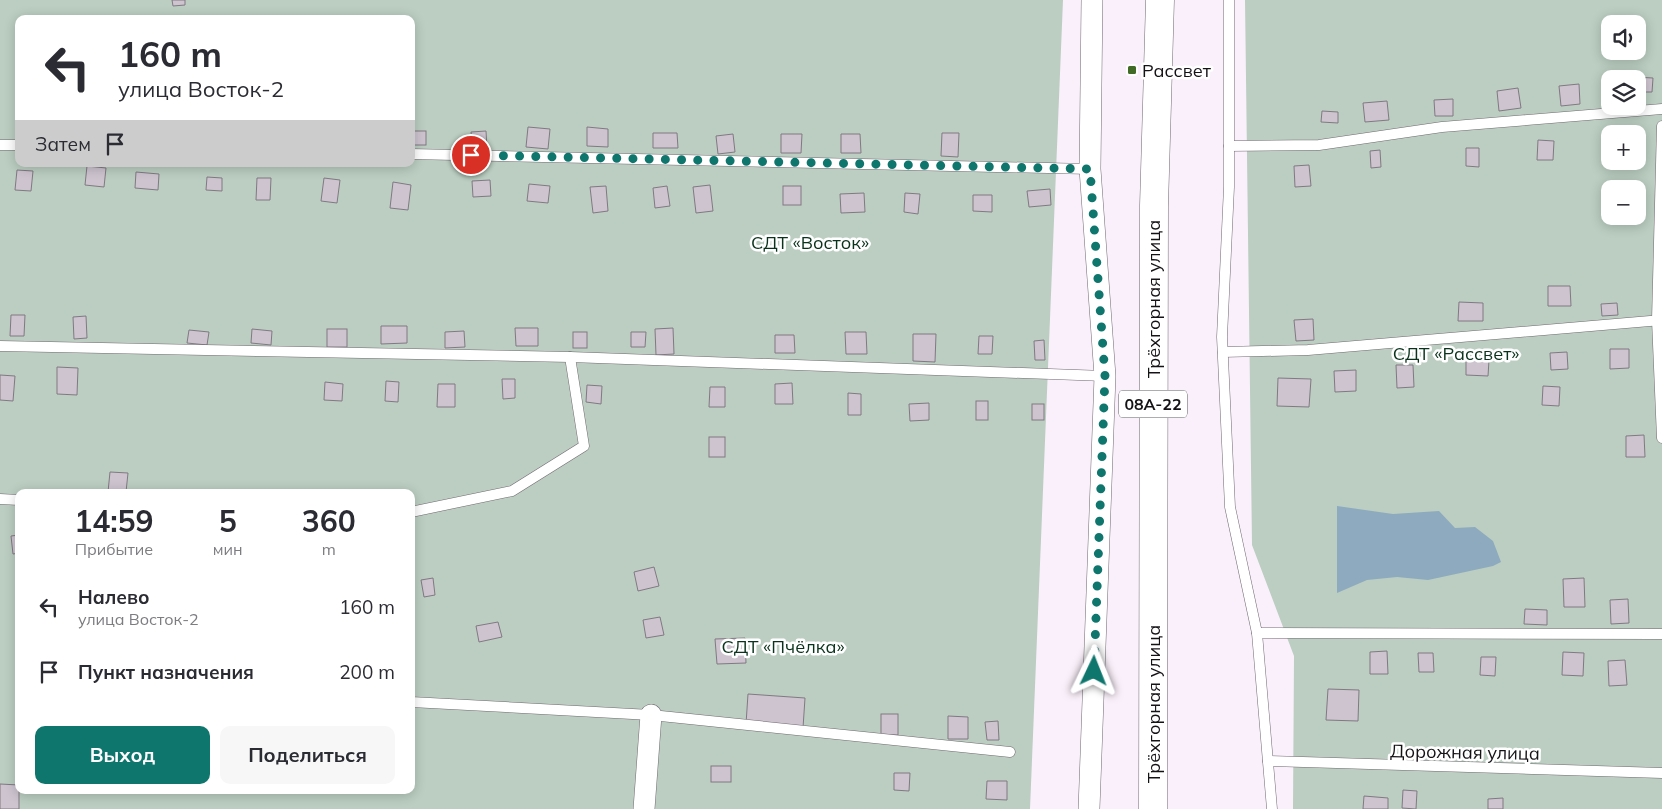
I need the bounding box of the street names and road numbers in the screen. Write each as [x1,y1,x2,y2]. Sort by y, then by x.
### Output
street label: Трёхгорная улица [1142,220,1165,378]
road number: 08А-22 [1119,390,1187,418]
street label: Трёхгорная улица [1142,625,1165,783]
street label: Дорожная улица [1390,739,1540,765]

